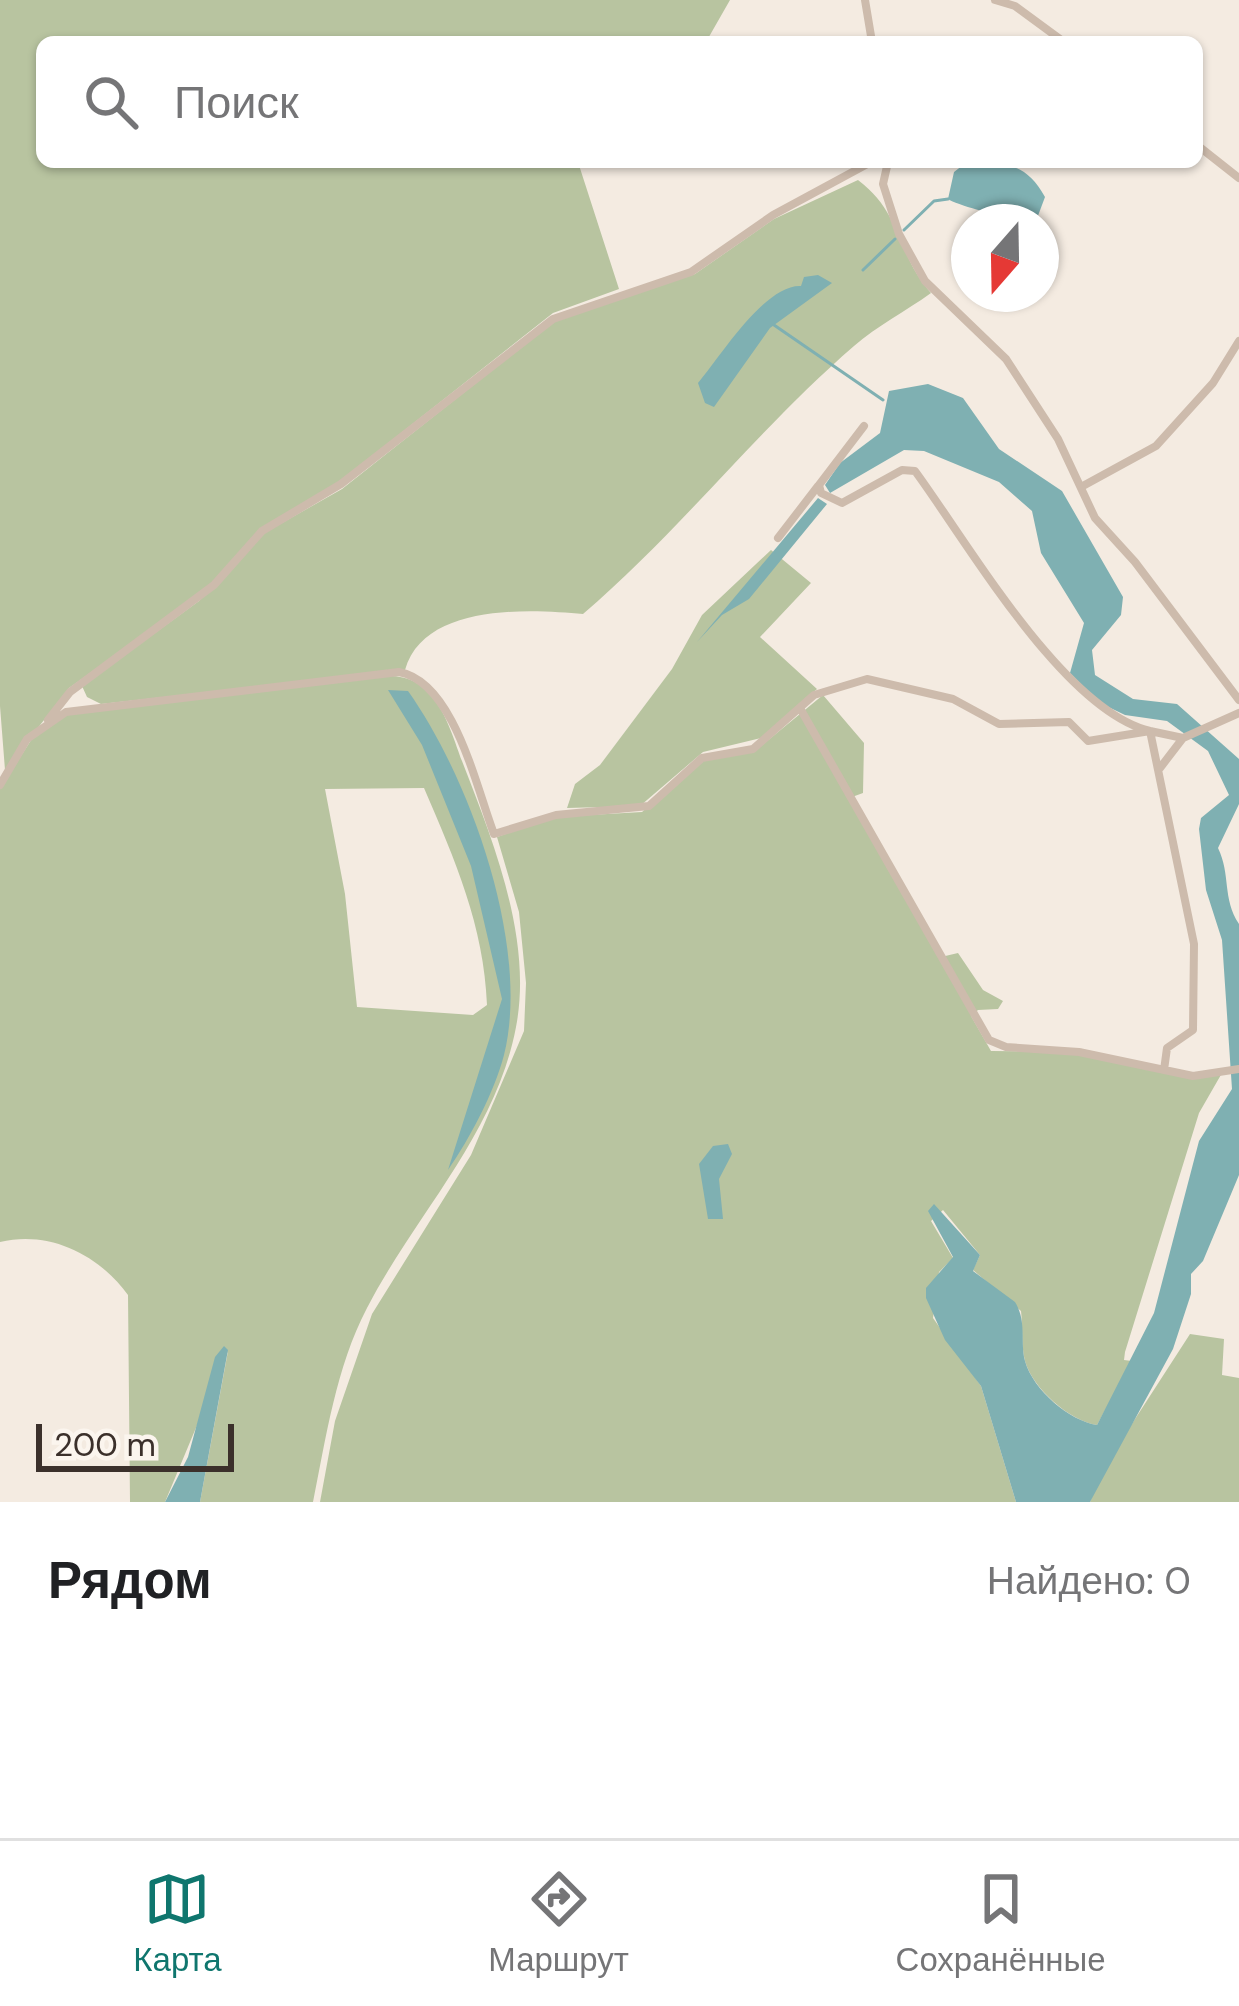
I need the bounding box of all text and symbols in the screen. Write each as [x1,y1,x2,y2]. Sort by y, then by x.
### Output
search box [36,36,1203,168]
icon: search [78,69,144,135]
text: Поиск [174,73,299,132]
north arrow [951,204,1059,312]
scale bar [36,1418,234,1471]
text: 200 m [54,1423,156,1466]
text: Рядом [48,1547,212,1614]
text: Найдено: 0 [987,1555,1191,1606]
tab: Карта [133,1866,222,1981]
tab: Маршрут [488,1866,629,1981]
tab: Сохранённые [896,1866,1106,1981]

